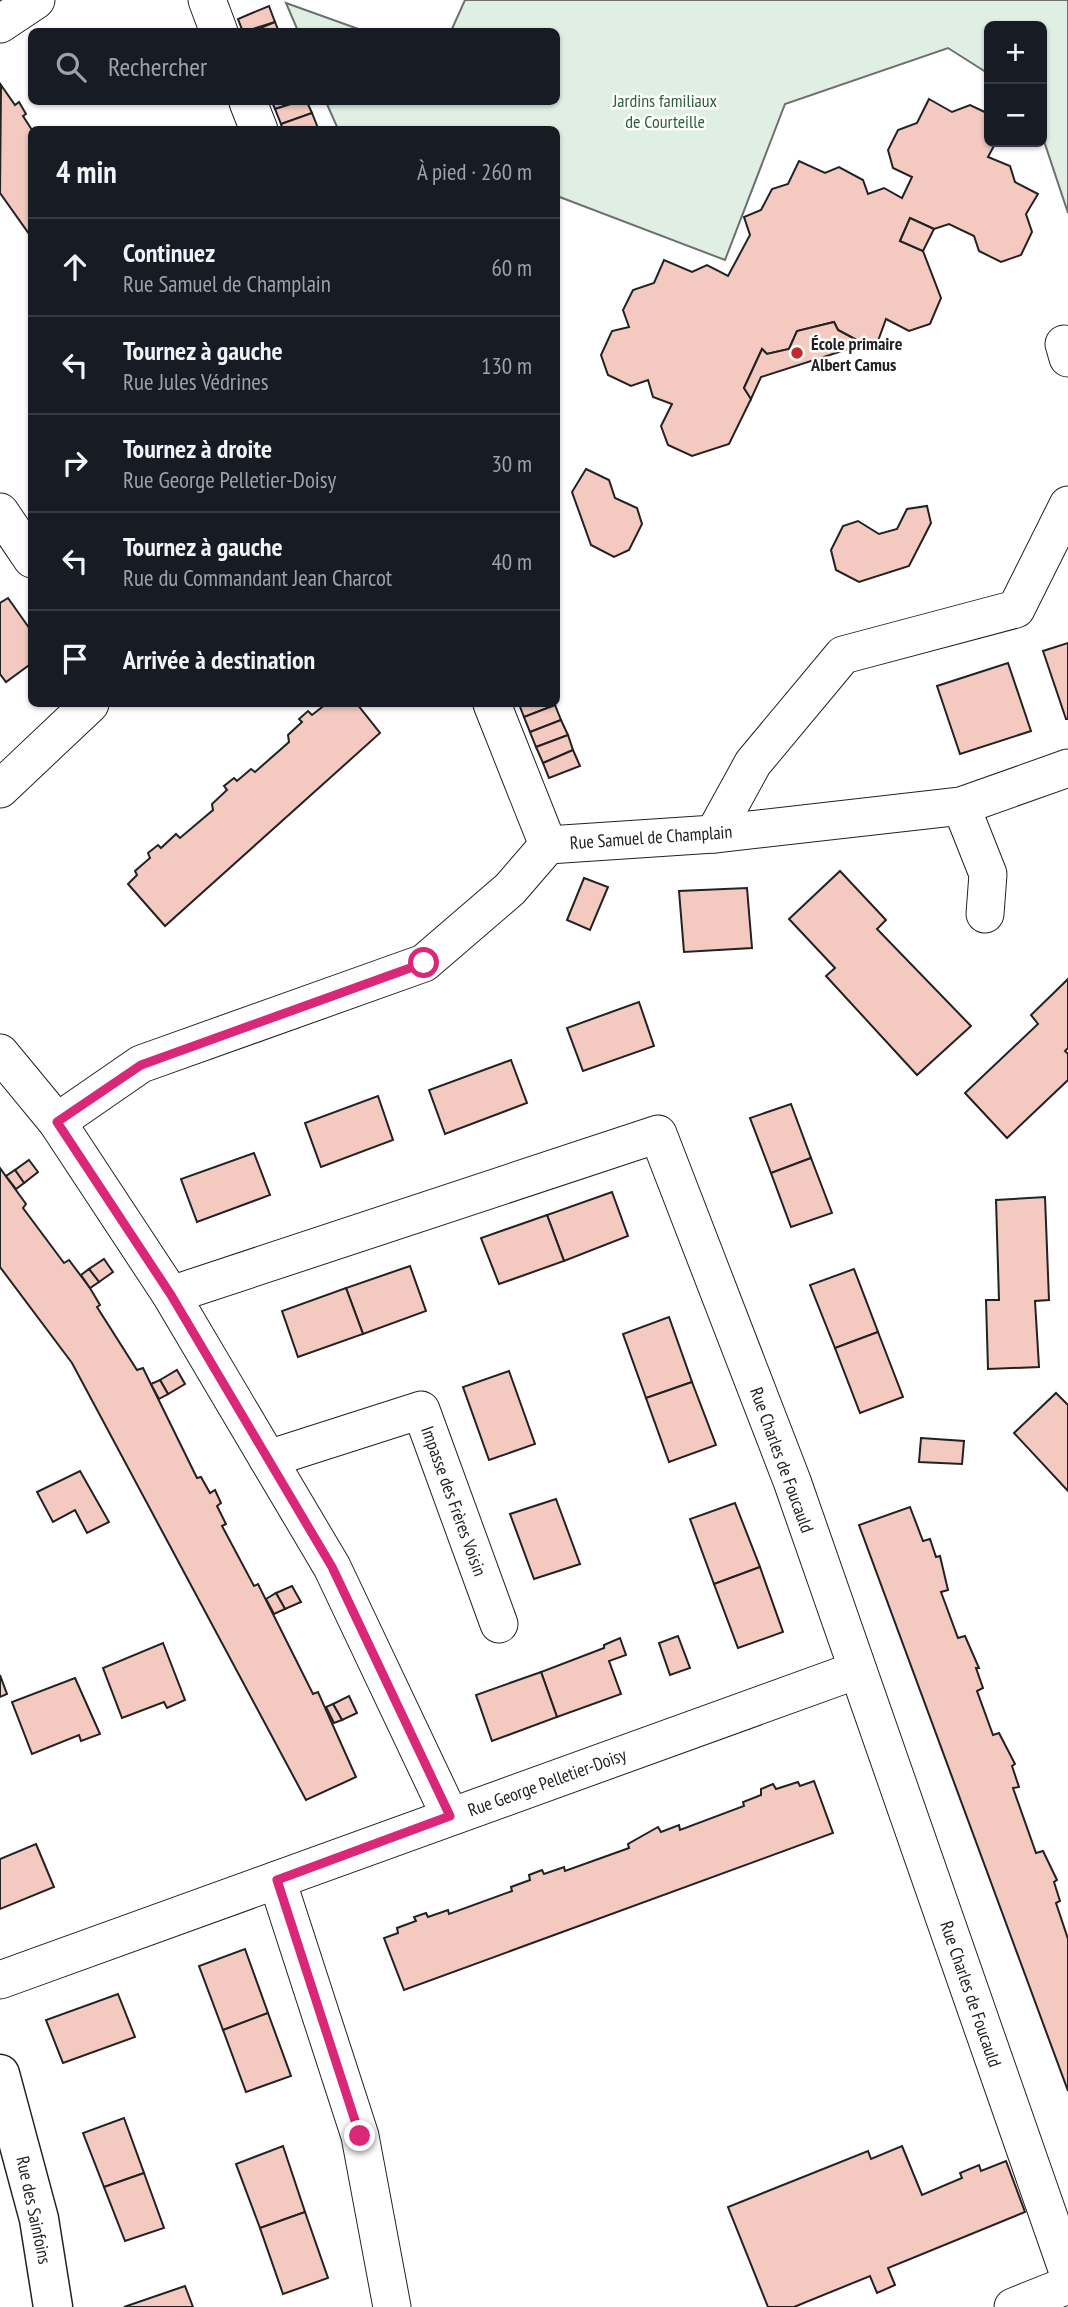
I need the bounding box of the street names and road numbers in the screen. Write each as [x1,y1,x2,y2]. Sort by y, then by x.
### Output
street label: Rue Samuel de Champlain [569,820,733,854]
street label: Rue Charles de Foucauld [745,1384,819,1536]
street label: Impasse des Frères Voisin [416,1423,492,1579]
street label: Rue George Pelletier-Doisy [465,1743,630,1821]
street label: Rue Charles de Foucauld [935,1918,1007,2070]
street label: Rue des Sainfoins [11,2154,57,2266]

